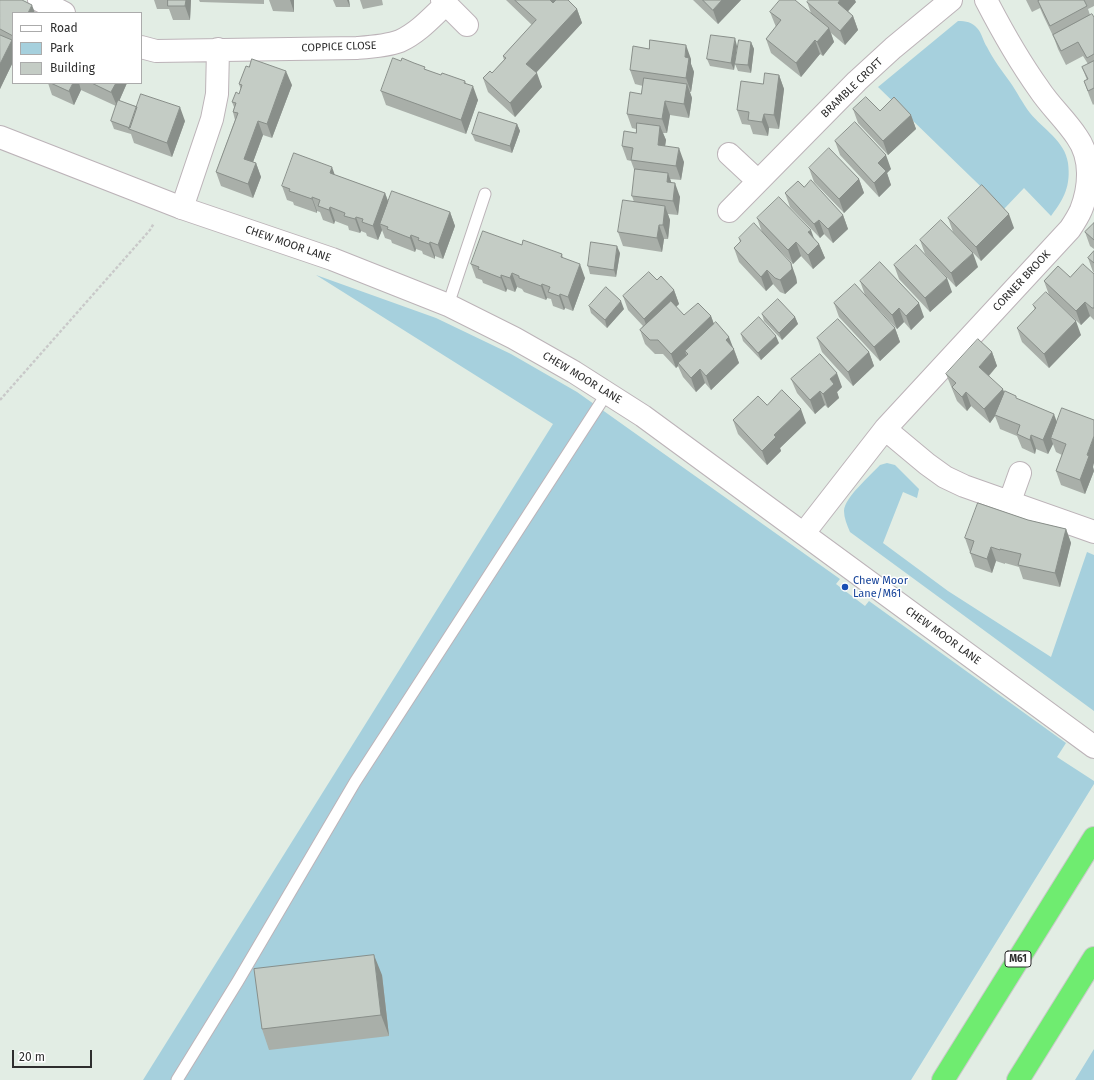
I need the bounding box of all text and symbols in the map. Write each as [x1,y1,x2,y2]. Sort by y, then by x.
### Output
legend [12,12,142,84]
text: Road [50,21,78,35]
street label: COPPICE CLOSE [301,39,377,55]
text: Park [50,41,74,55]
street label: BRAMBLE CROFT [818,55,886,121]
text: Building [50,61,95,75]
street label: CHEW MOOR LANE [243,223,333,265]
street label: CORNER BROOK [991,248,1053,314]
street label: CHEW MOOR LANE [540,349,624,407]
place label: Chew Moor Lane/M61 [853,574,908,600]
marker: Chew Moor Lane/M61 [840,582,850,592]
street label: CHEW MOOR LANE [903,604,983,668]
road number: M61 [1005,951,1031,967]
scale bar [14,1042,94,1068]
text: 20 m [19,1050,45,1064]

